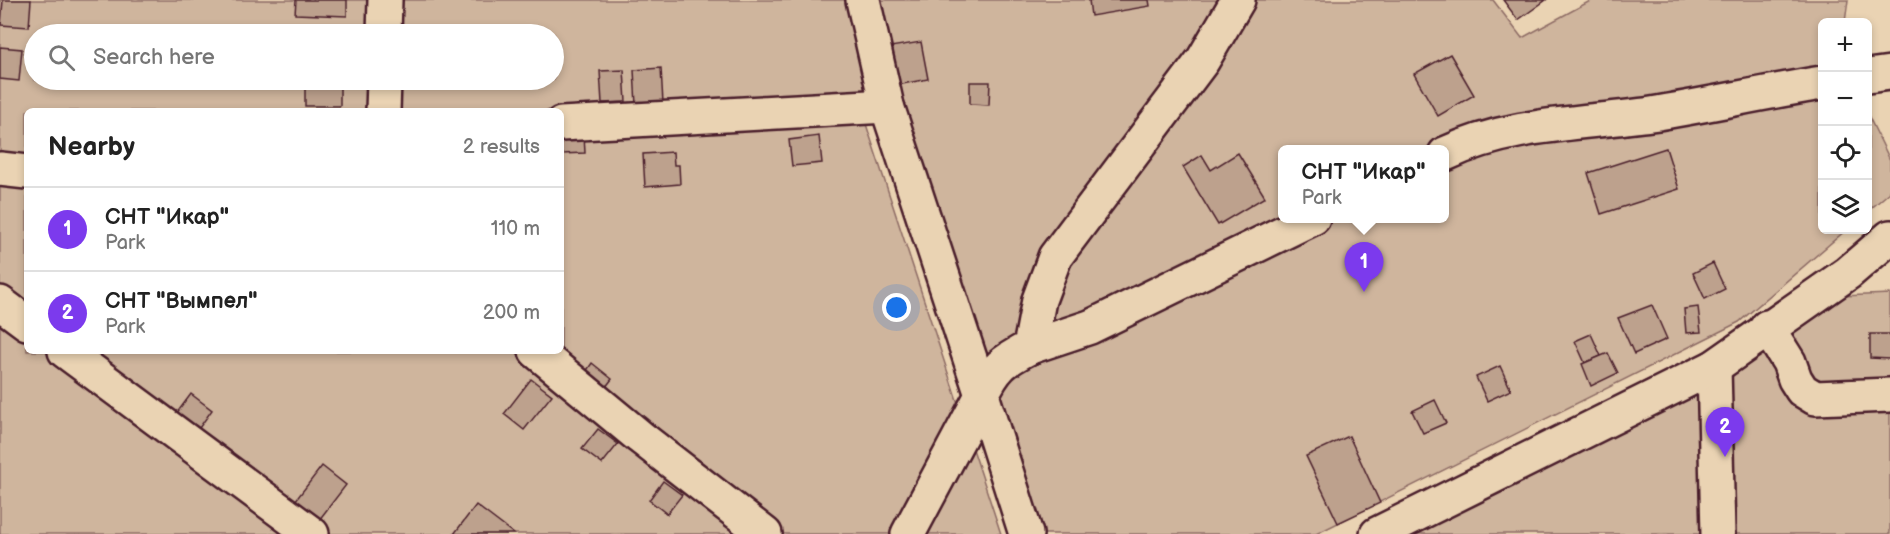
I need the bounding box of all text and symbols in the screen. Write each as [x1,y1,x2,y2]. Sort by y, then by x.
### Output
map controls [1818,18,1872,234]
button: + [1818,18,1872,72]
search box [24,24,564,90]
icon: search [45,41,78,74]
text: Search here [93,44,215,71]
button: − [1818,72,1872,126]
button: locate [1818,126,1872,180]
text: Nearby [48,132,135,163]
text: 2 results [463,135,540,159]
popup [1278,145,1449,223]
text: СНТ "Икар" [1301,159,1426,186]
button: layers [1818,180,1872,234]
text: Park [1301,186,1342,210]
text: СНТ "Икар" [105,204,229,231]
text: 1 [63,217,72,241]
text: 110 m [491,217,540,241]
text: Park [105,231,145,255]
pin: 1 [1344,242,1384,292]
text: СНТ "Вымпел" [105,288,258,315]
your location [882,293,911,322]
text: 2 [62,301,73,325]
text: 200 m [483,301,540,325]
text: Park [105,315,145,339]
pin: 2 [1706,408,1744,457]

